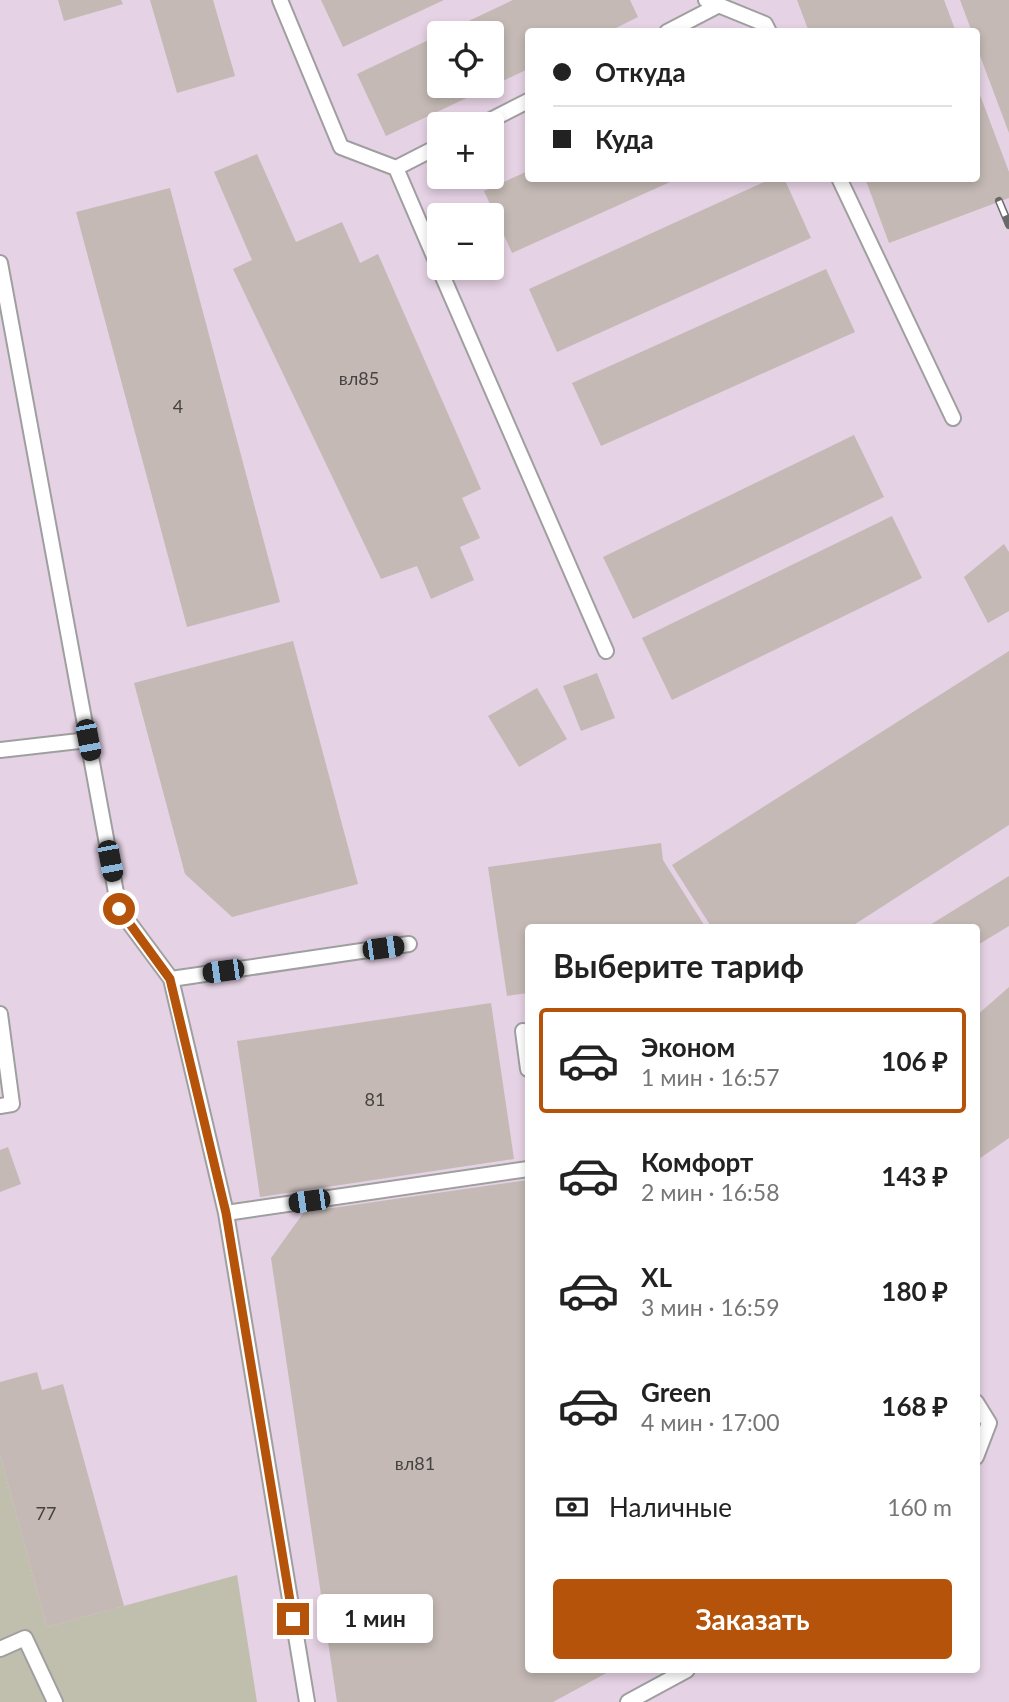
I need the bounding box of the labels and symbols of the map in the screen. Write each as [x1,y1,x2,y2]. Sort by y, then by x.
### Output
house number: вл85 [339,367,379,389]
house number: 4 [173,395,183,417]
car [74,717,103,763]
car [96,838,125,884]
route start [103,893,135,925]
car [361,935,406,961]
car [201,958,246,984]
house number: 81 [365,1088,385,1110]
car [287,1188,332,1214]
house number: вл81 [395,1452,435,1474]
house number: 77 [36,1502,56,1524]
callout: 1 мин [318,1594,433,1644]
route end [277,1603,309,1635]

